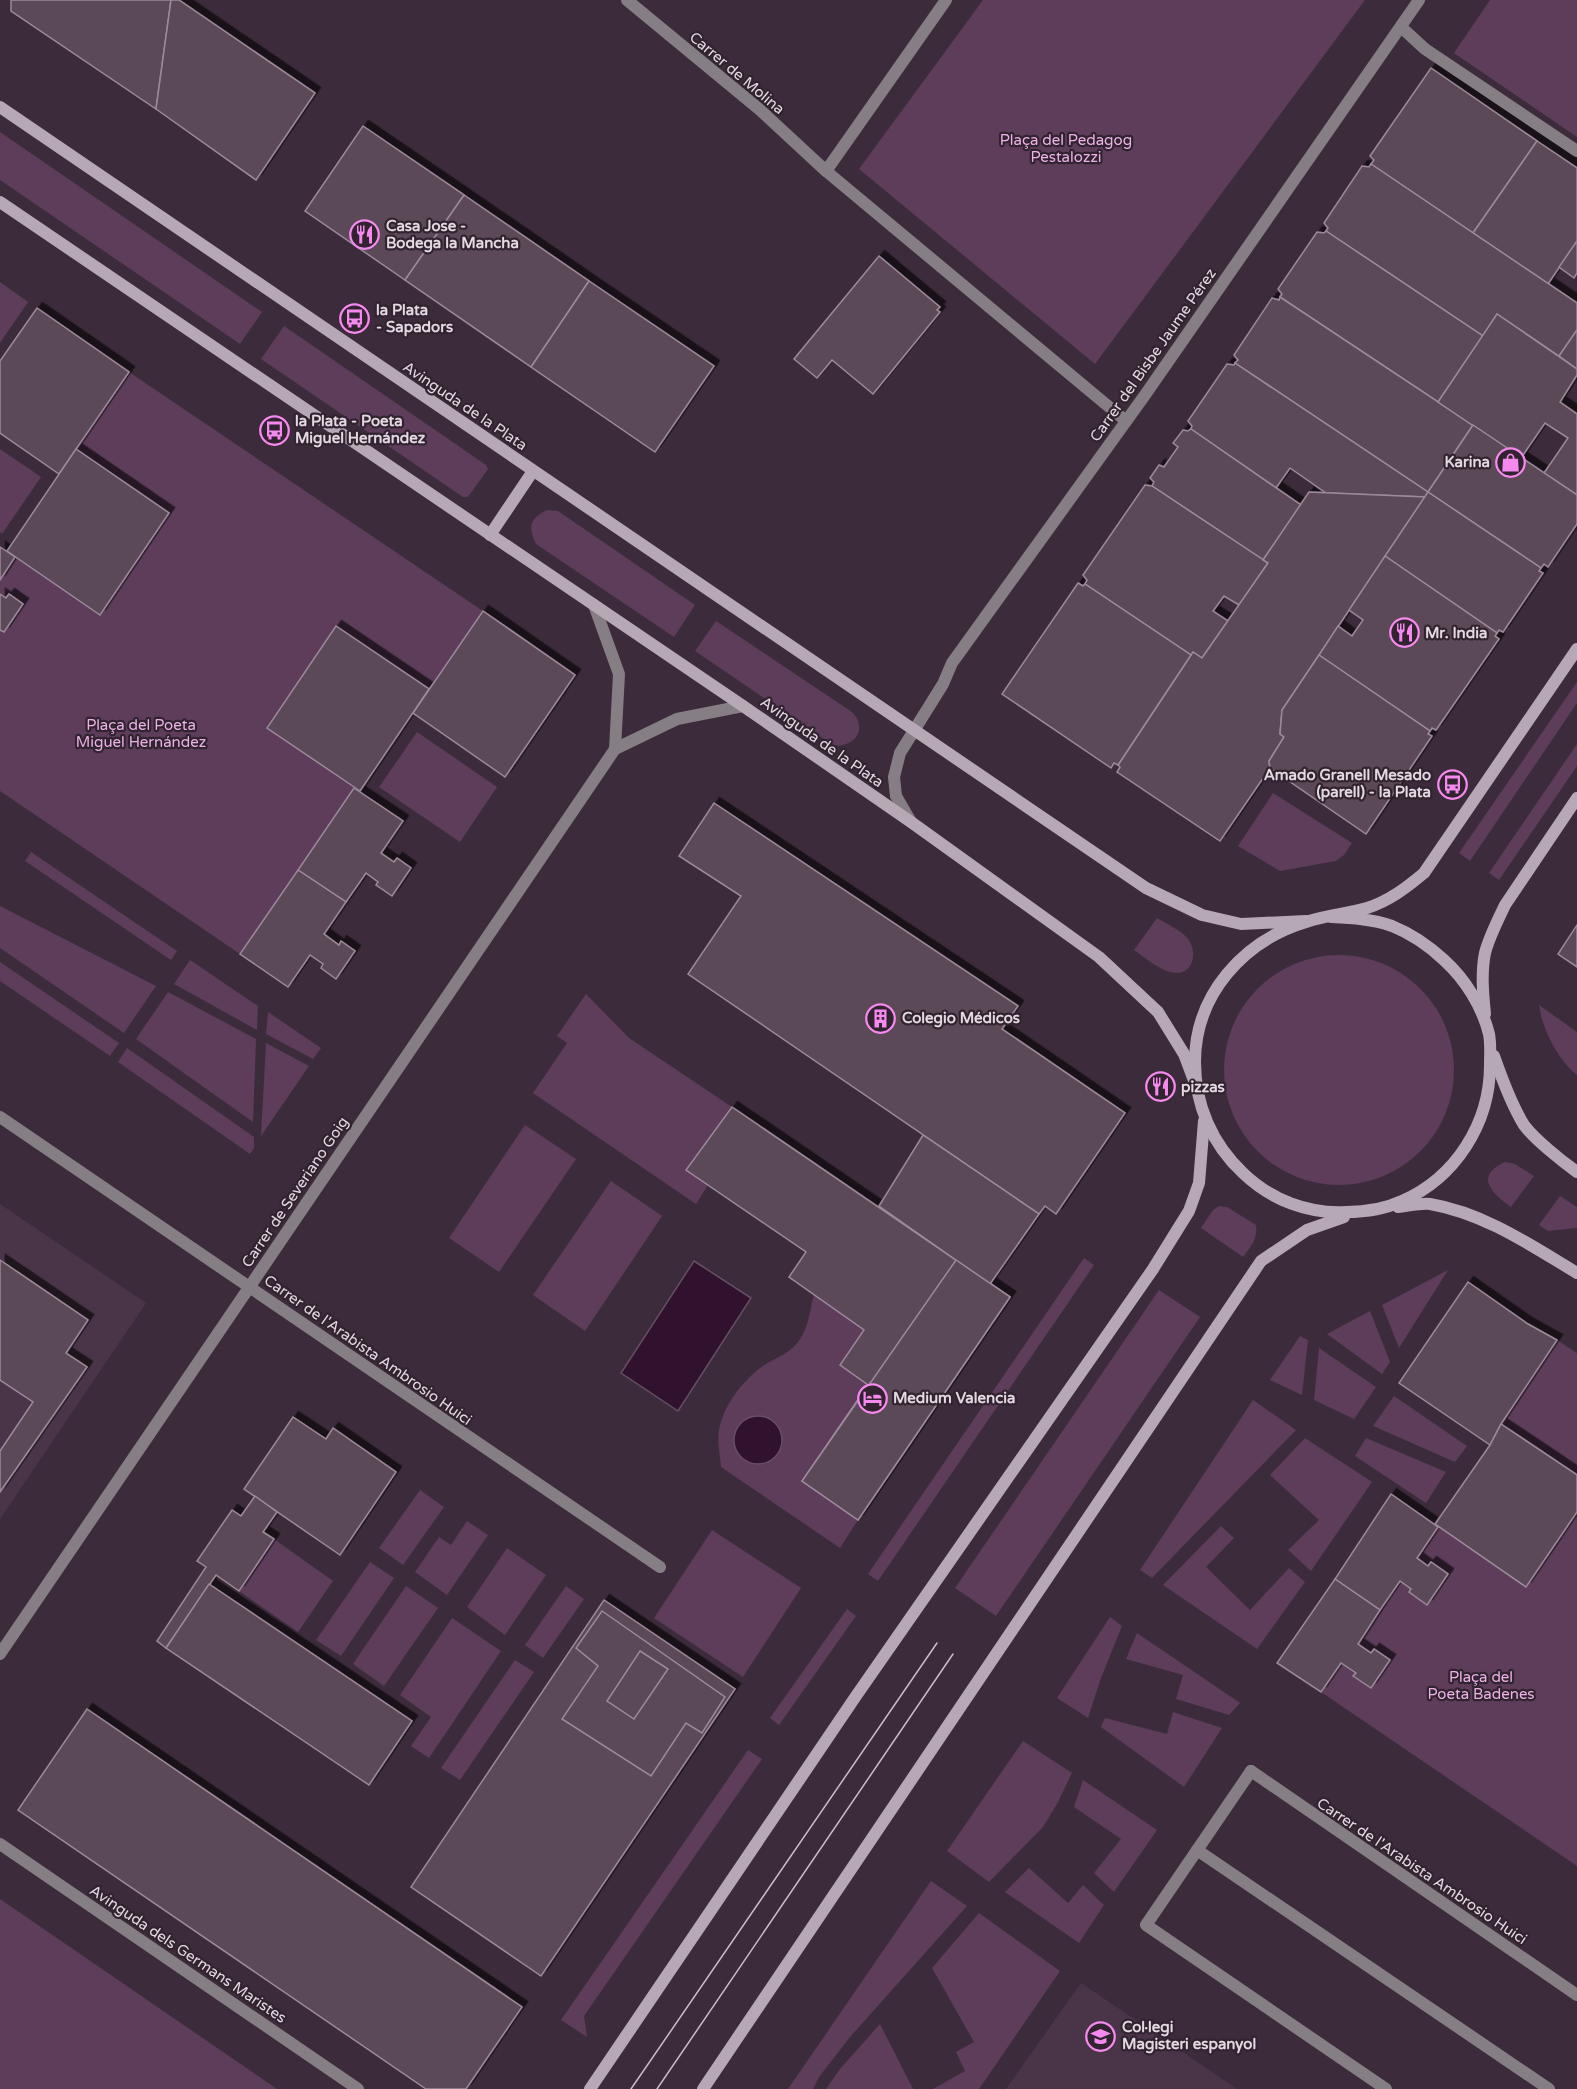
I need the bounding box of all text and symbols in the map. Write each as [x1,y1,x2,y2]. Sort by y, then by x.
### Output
street label: Carrer de Molina [686,28,788,118]
park label: Plaça del Pedagog Pestalozzi [1000,131,1132,166]
place label: Casa Jose - Bodega la Mancha [386,217,519,253]
restaurant icon: Casa Jose - Bodega la Mancha [349,219,381,251]
street label: Carrer del Bisbe Jaume Pérez [1086,265,1220,445]
place label: la Plata - Sapadors [376,301,453,337]
bus stop icon: la Plata - Sapadors [339,303,371,335]
street label: Avinguda de la Plata [399,358,531,454]
place label: la Plata - Poeta Miguel Hernández [295,412,426,448]
bus stop icon: la Plata - Poeta Miguel Hernández [258,414,290,446]
shop icon: Karina [1495,446,1527,478]
place label: Karina [1444,453,1490,471]
restaurant icon: Mr. India [1388,617,1420,649]
place label: Mr. India [1425,624,1487,642]
street label: Avinguda de la Plata [757,693,887,791]
park label: Plaça del Poeta Miguel Hernández [76,716,206,751]
place label: Amado Granell Mesado (parell) - la Plata [1264,766,1431,802]
bus stop icon: Amado Granell Mesado (parell) - la Plata [1436,768,1468,800]
building icon: Colegio Médicos [865,1002,897,1034]
place label: Colegio Médicos [902,1009,1020,1028]
restaurant icon: pizzas [1144,1071,1176,1103]
place label: pizzas [1181,1078,1225,1097]
street label: Carrer de Severiano Goig [238,1113,352,1271]
street label: Carrer de l'Arabista Ambrosio Huici [261,1271,475,1429]
hotel icon: Medium Valencia [856,1382,888,1414]
place label: Medium Valencia [893,1389,1015,1407]
park label: Plaça del Poeta Badenes [1427,1668,1535,1703]
street label: Carrer de l'Arabista Ambrosio Huici [1314,1794,1530,1948]
street label: Avinguda dels Germans Maristes [86,1881,290,2027]
place label: Col·legi Magisteri espanyol [1122,2018,1256,2054]
school or university icon: Col·legi Magisteri espanyol [1085,2020,1117,2052]

